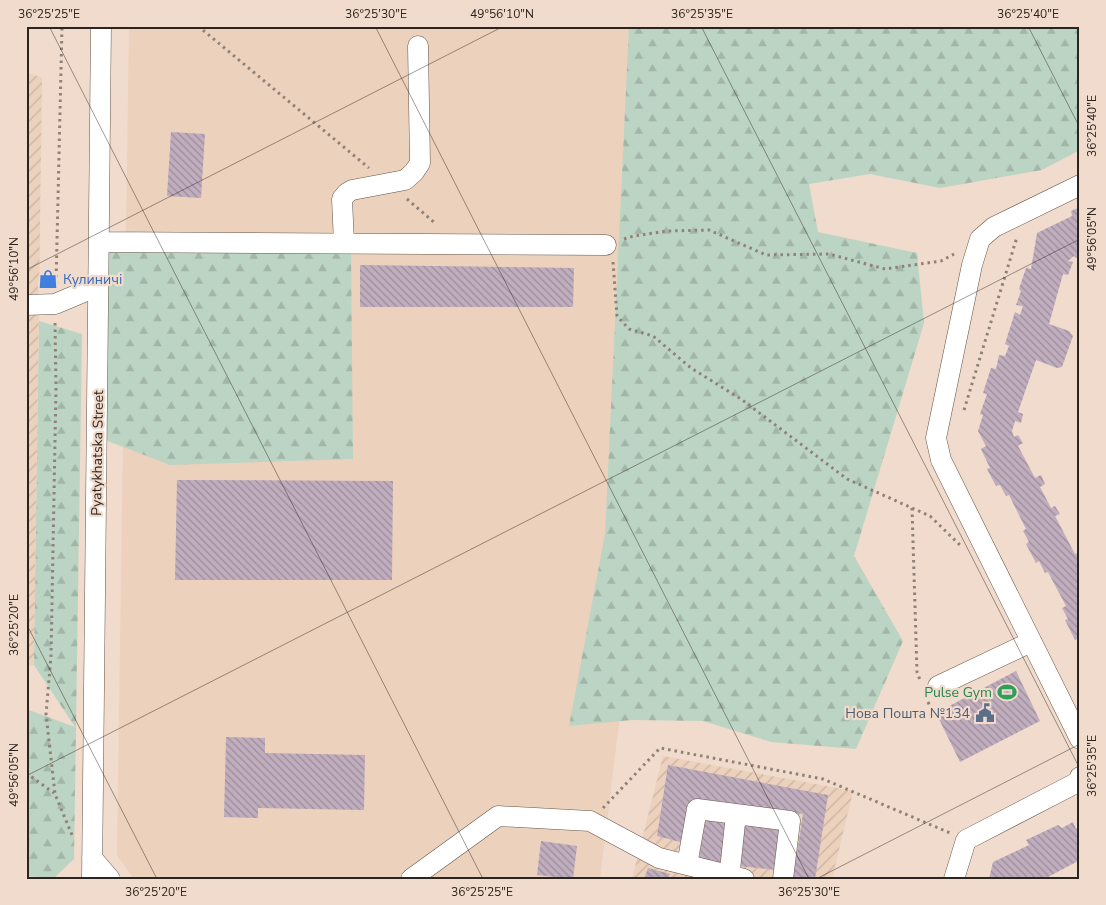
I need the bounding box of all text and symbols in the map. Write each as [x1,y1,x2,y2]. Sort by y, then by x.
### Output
text: 36°25'25"E [18,6,80,22]
text: 36°25'30"E [345,6,407,22]
text: 49°56'10"N [470,6,534,22]
text: 36°25'35"E [671,6,733,22]
text: 36°25'40"E [997,6,1059,22]
text: 36°25'40"E [1084,95,1100,157]
text: 49°56'05"N [1084,207,1100,271]
text: 49°56'10"N [6,237,22,301]
shop icon: Кулиничі [37,268,59,290]
place label: Кулиничі [63,270,122,289]
street label: Pyatykhatska Street [87,390,108,516]
text: 36°25'20"E [6,594,22,656]
sports icon: Pulse Gym [996,681,1018,703]
place label: Pulse Gym [924,683,992,702]
public building icon: Нова Пошта №134 [974,702,996,724]
place label: Нова Пошта №134 [845,704,970,723]
text: 36°25'35"E [1084,735,1100,797]
text: 49°56'05"N [6,743,22,807]
text: 36°25'20"E [125,884,187,900]
text: 36°25'25"E [451,884,513,900]
text: 36°25'30"E [778,884,840,900]

